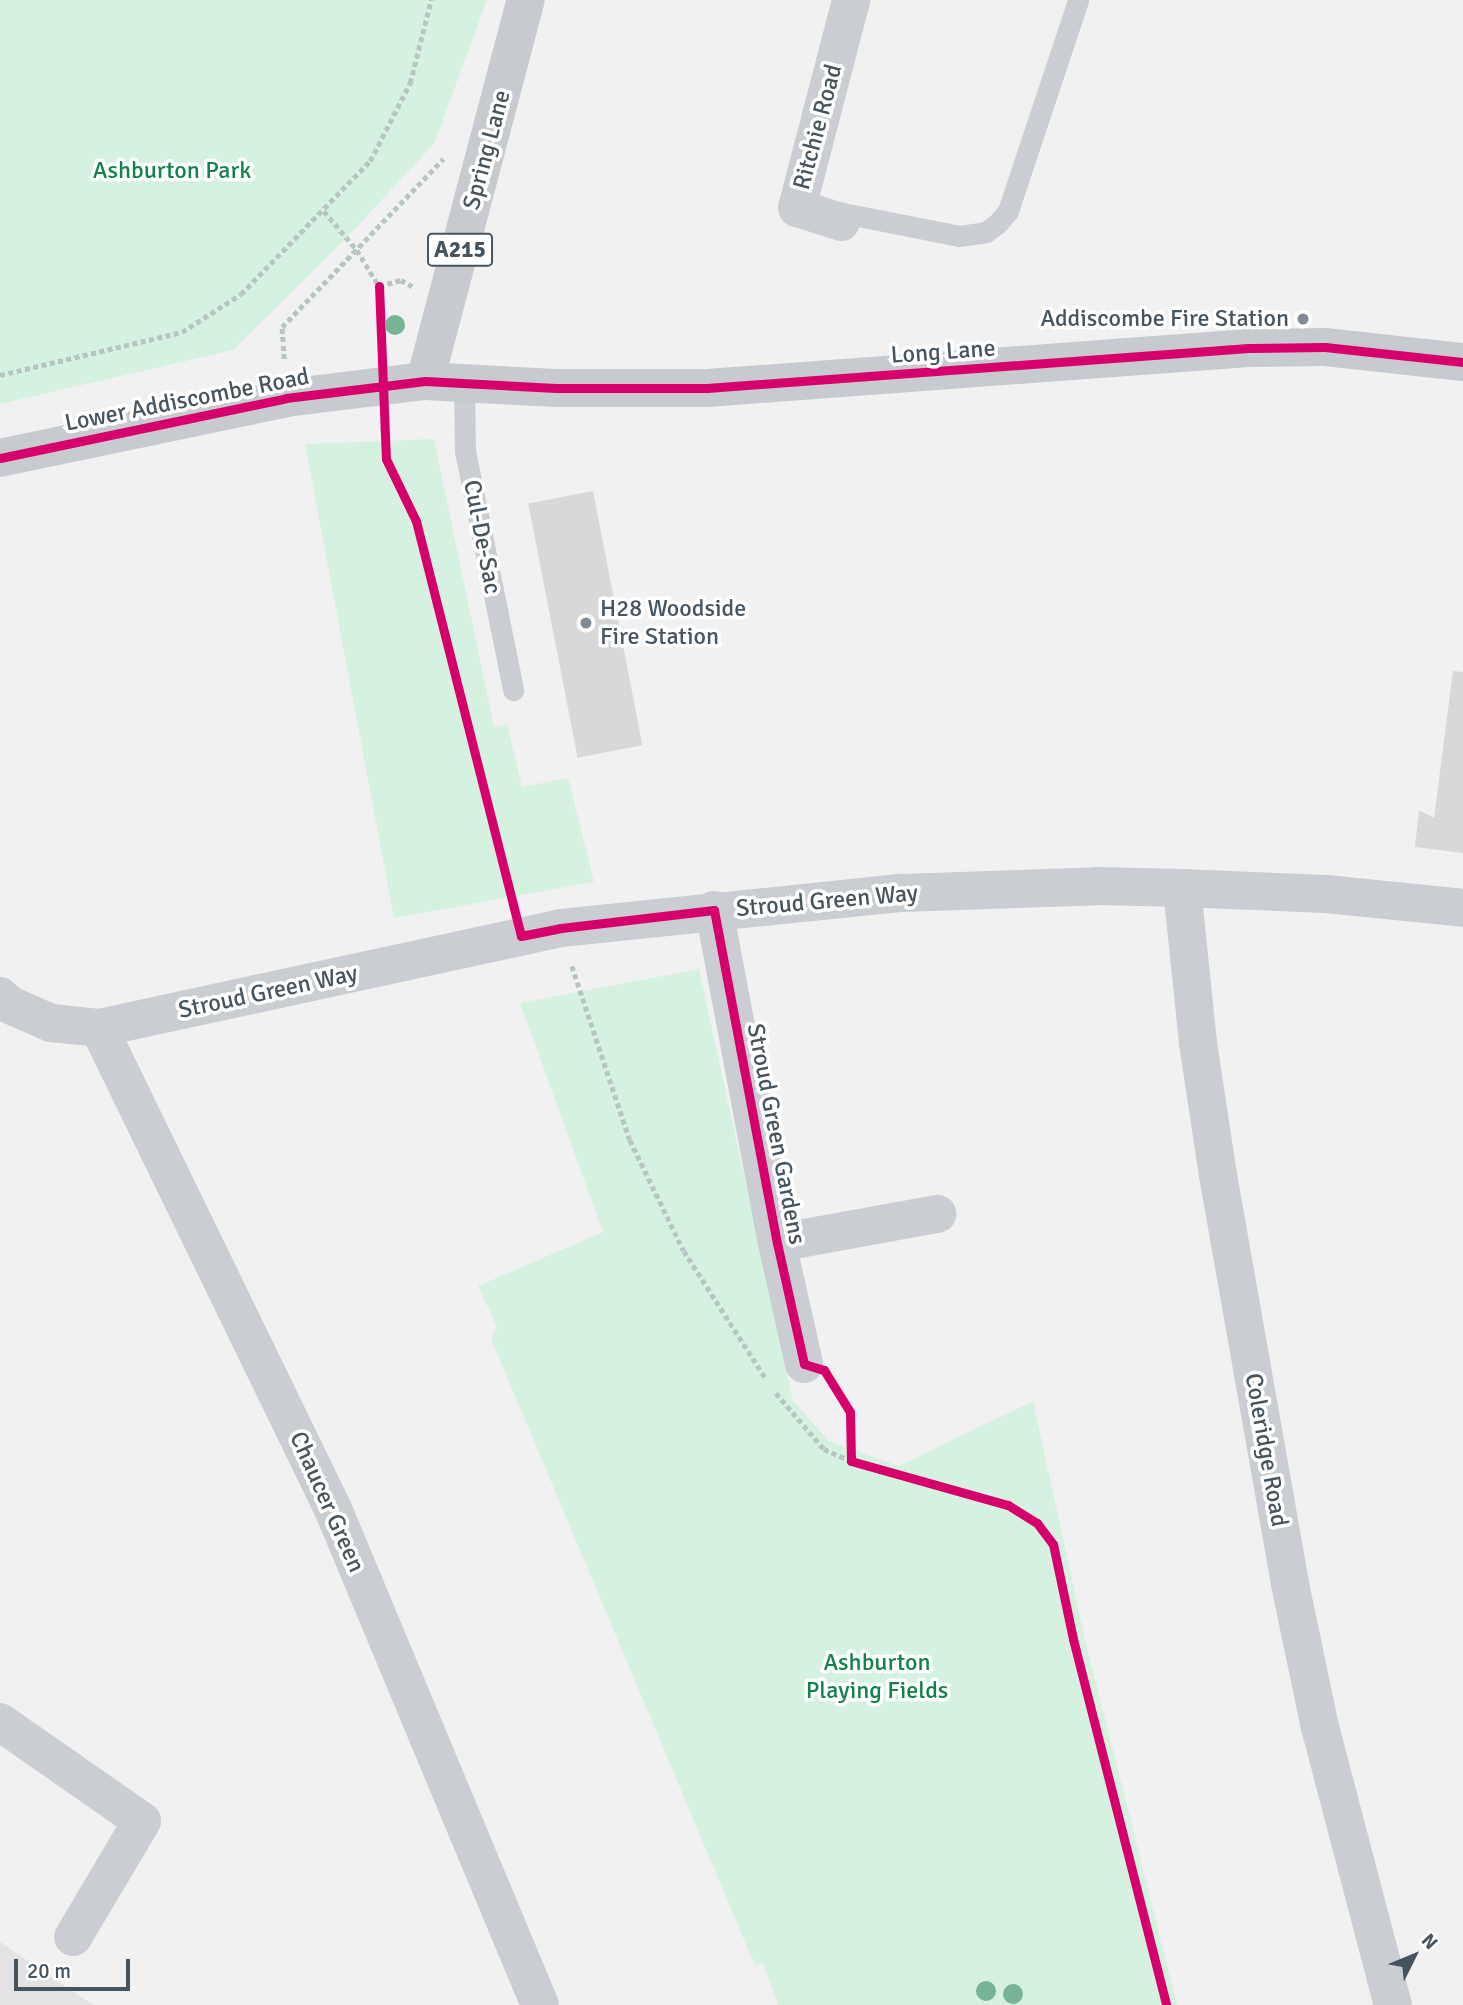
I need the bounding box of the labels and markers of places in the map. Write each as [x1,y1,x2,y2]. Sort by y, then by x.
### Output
place label: Addiscombe Fire Station [1040,305,1289,333]
marker: Addiscombe Fire Station [1295,311,1311,327]
place label: H28 Woodside Fire Station [600,595,746,651]
marker: H28 Woodside Fire Station [578,615,594,631]

